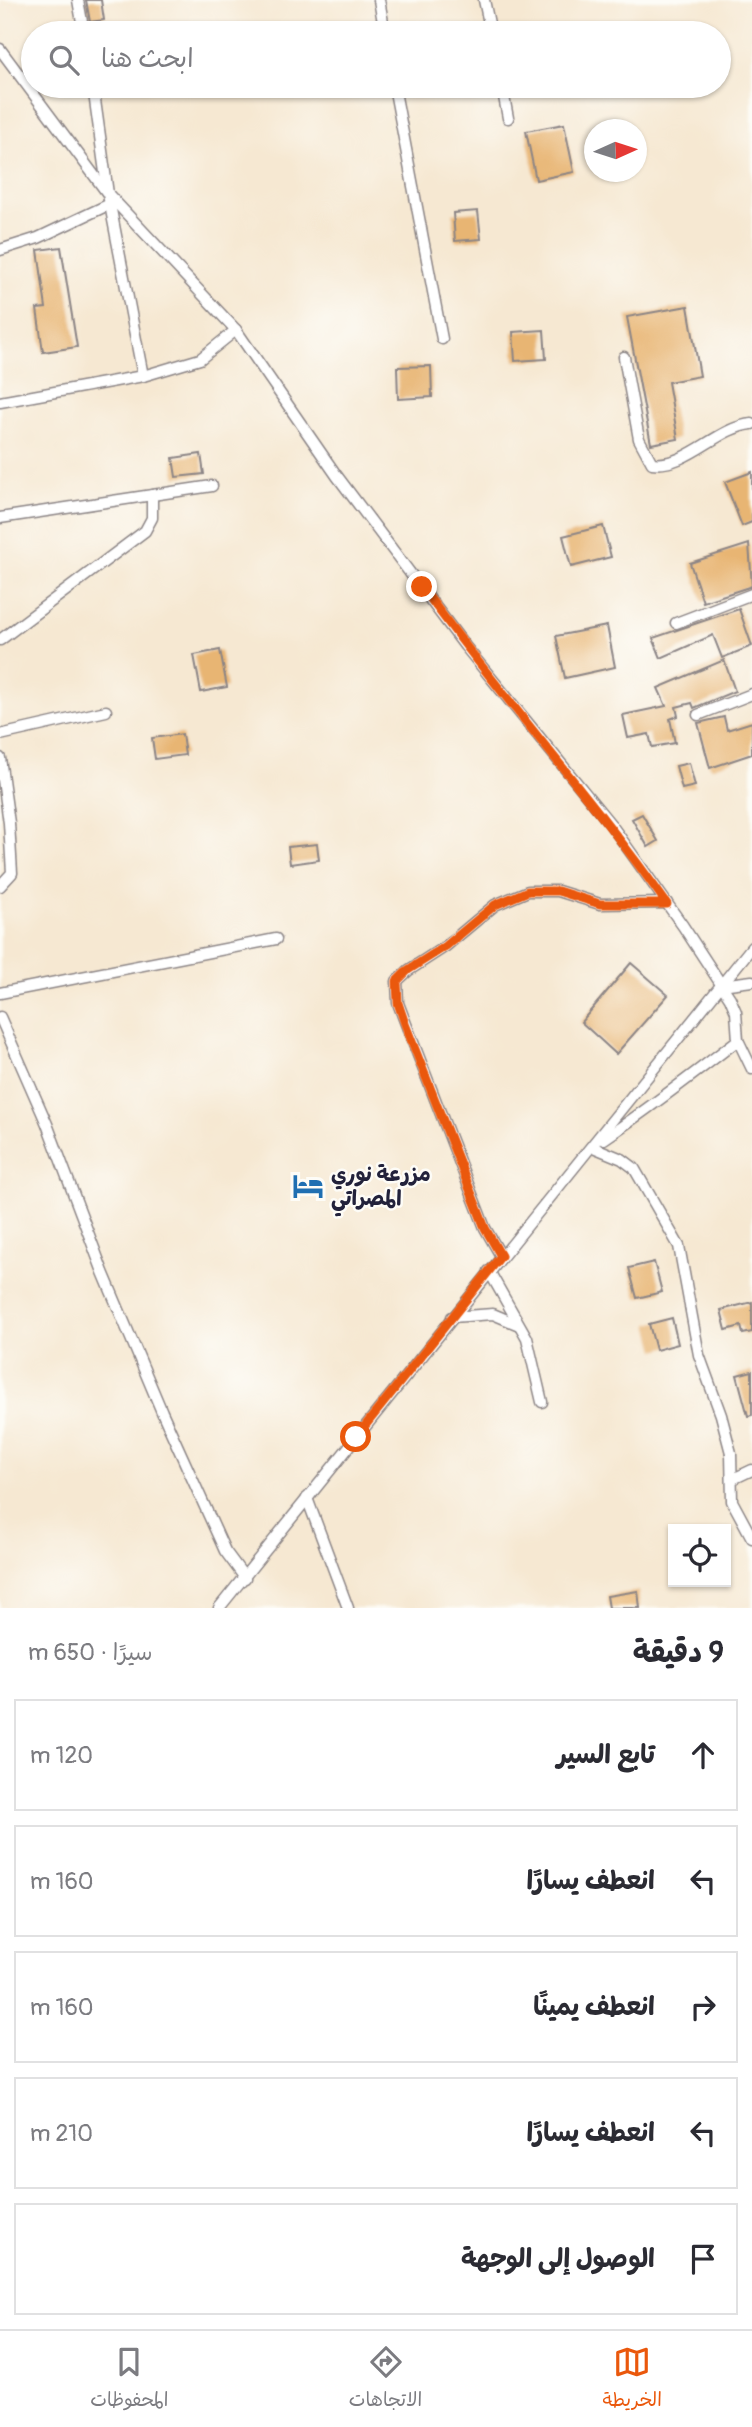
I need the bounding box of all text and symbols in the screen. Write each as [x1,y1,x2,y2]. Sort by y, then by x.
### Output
search box [21,21,731,98]
icon: search [45,41,83,79]
text: ابحث هنا [101,43,194,75]
north arrow [584,119,647,182]
route end [406,571,437,602]
place label: مزرعة نوري المصراتي [331,1161,431,1217]
hotel icon: مزرعة نوري المصراتي [291,1169,325,1203]
route start [340,1421,371,1452]
map controls [668,1524,731,1587]
button: locate [668,1524,731,1587]
text: 9 دقيقة [633,1634,724,1671]
text: سيرًا · 650 m [28,1638,152,1667]
icon: ahead [684,1736,722,1774]
text: تابع السير [557,1739,655,1771]
text: 120 m [30,1741,93,1770]
icon: left [684,1862,722,1900]
text: انعطف يسارًا [526,1865,655,1897]
text: 160 m [30,1867,94,1896]
icon: right [684,1988,722,2026]
text: انعطف يمينًا [533,1991,655,2023]
text: 160 m [30,1993,94,2022]
icon: left [684,2114,722,2152]
text: انعطف يسارًا [526,2117,655,2149]
text: 210 m [30,2119,93,2148]
icon: arrive [684,2240,722,2278]
text: الوصول إلى الوجهة [461,2243,655,2275]
tab: المحفوظات [90,2343,168,2416]
tab: الاتجاهات [349,2343,422,2416]
tab: الخريطة [603,2343,662,2416]

